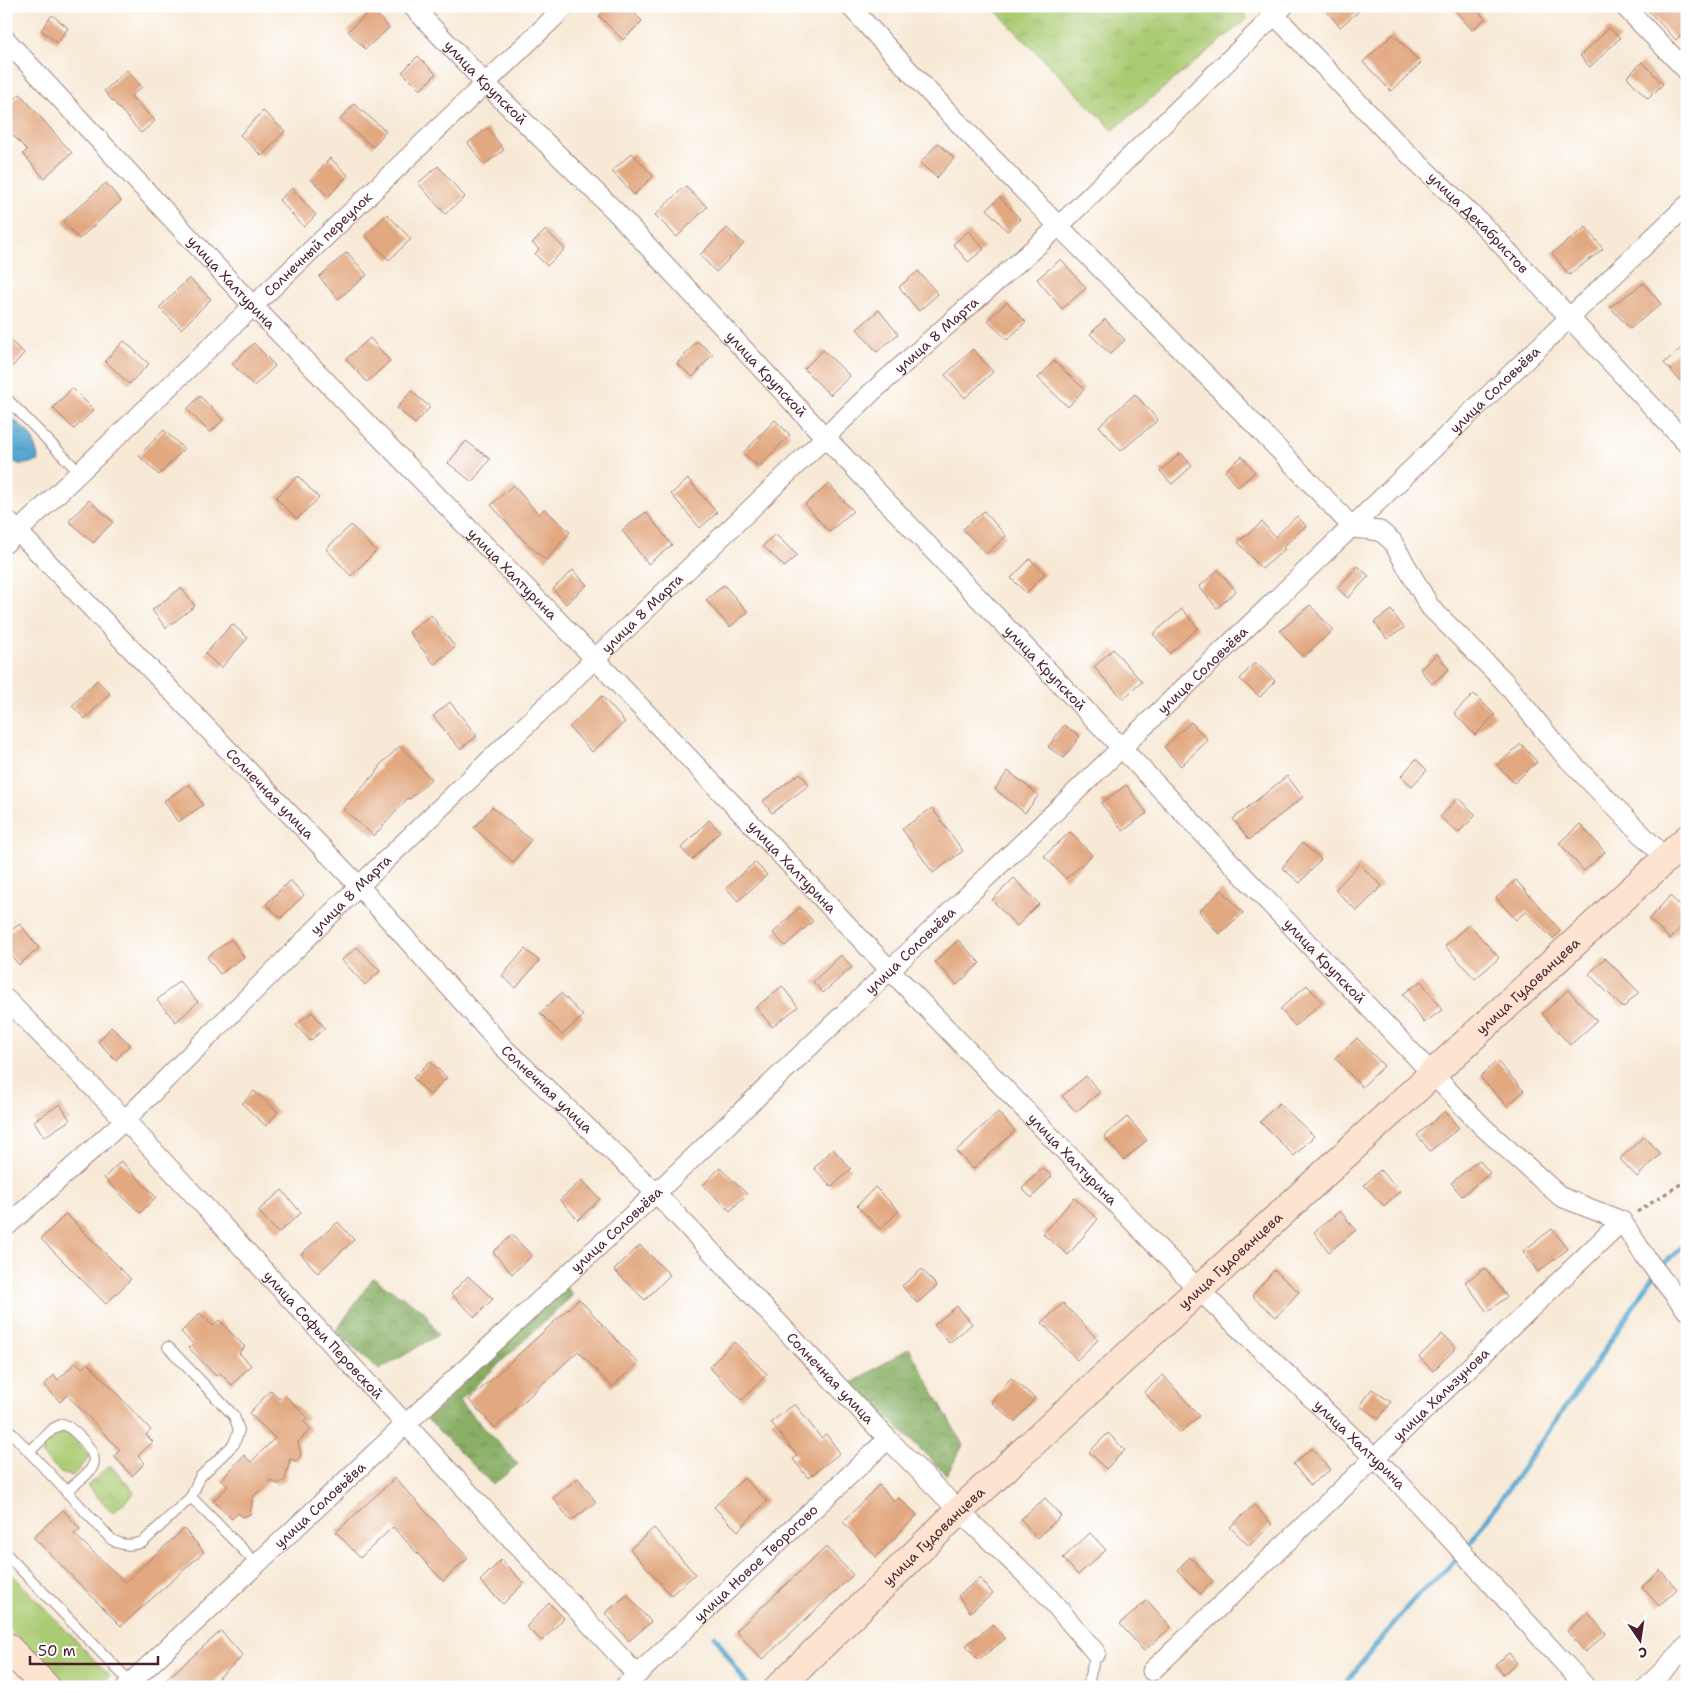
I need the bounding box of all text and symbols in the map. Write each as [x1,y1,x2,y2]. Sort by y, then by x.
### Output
street label: улица Крупской [440,36,531,128]
street label: улица Декабристов [1424,168,1533,277]
street label: Солнечный переулок [260,188,376,300]
street label: улица Халтурина [183,232,279,333]
street label: улица 8 Марта [890,293,982,377]
street label: улица Крупской [722,327,811,421]
street label: улица Соловьёва [1446,342,1544,437]
street label: улица Халтурина [464,524,561,624]
street label: улица 8 Марта [597,570,687,657]
street label: улица Крупской [1000,621,1090,714]
street label: улица Соловьёва [1154,622,1252,718]
street label: Солнечная улица [222,744,318,843]
street label: улица Халтурина [744,817,841,917]
street label: улица 8 Марта [306,851,395,939]
street label: улица Соловьёва [861,903,960,998]
street label: улица Крупской [1280,915,1369,1007]
street label: улица Гудованцева [1472,933,1584,1038]
street label: Солнечная улица [498,1041,597,1137]
street label: улица Халтурина [1024,1109,1121,1209]
street label: улица Соловьёва [567,1182,667,1276]
street label: улица Гудованцева [1175,1208,1286,1313]
street label: улица Софьи Перовской [260,1267,387,1403]
street label: Солнечная улица [783,1328,878,1428]
street label: улица Хальзунова [1389,1344,1493,1445]
street label: улица Халтурина [1310,1396,1410,1493]
street label: улица Соловьёва [270,1458,369,1552]
street label: улица Гудованцева [879,1483,989,1590]
street label: улица Новое Творогово [690,1500,822,1626]
north arrow [1616,1616,1666,1666]
scale bar [30,1633,158,1665]
text: 50 m [38,1641,76,1661]
text: С [1637,1643,1649,1662]

